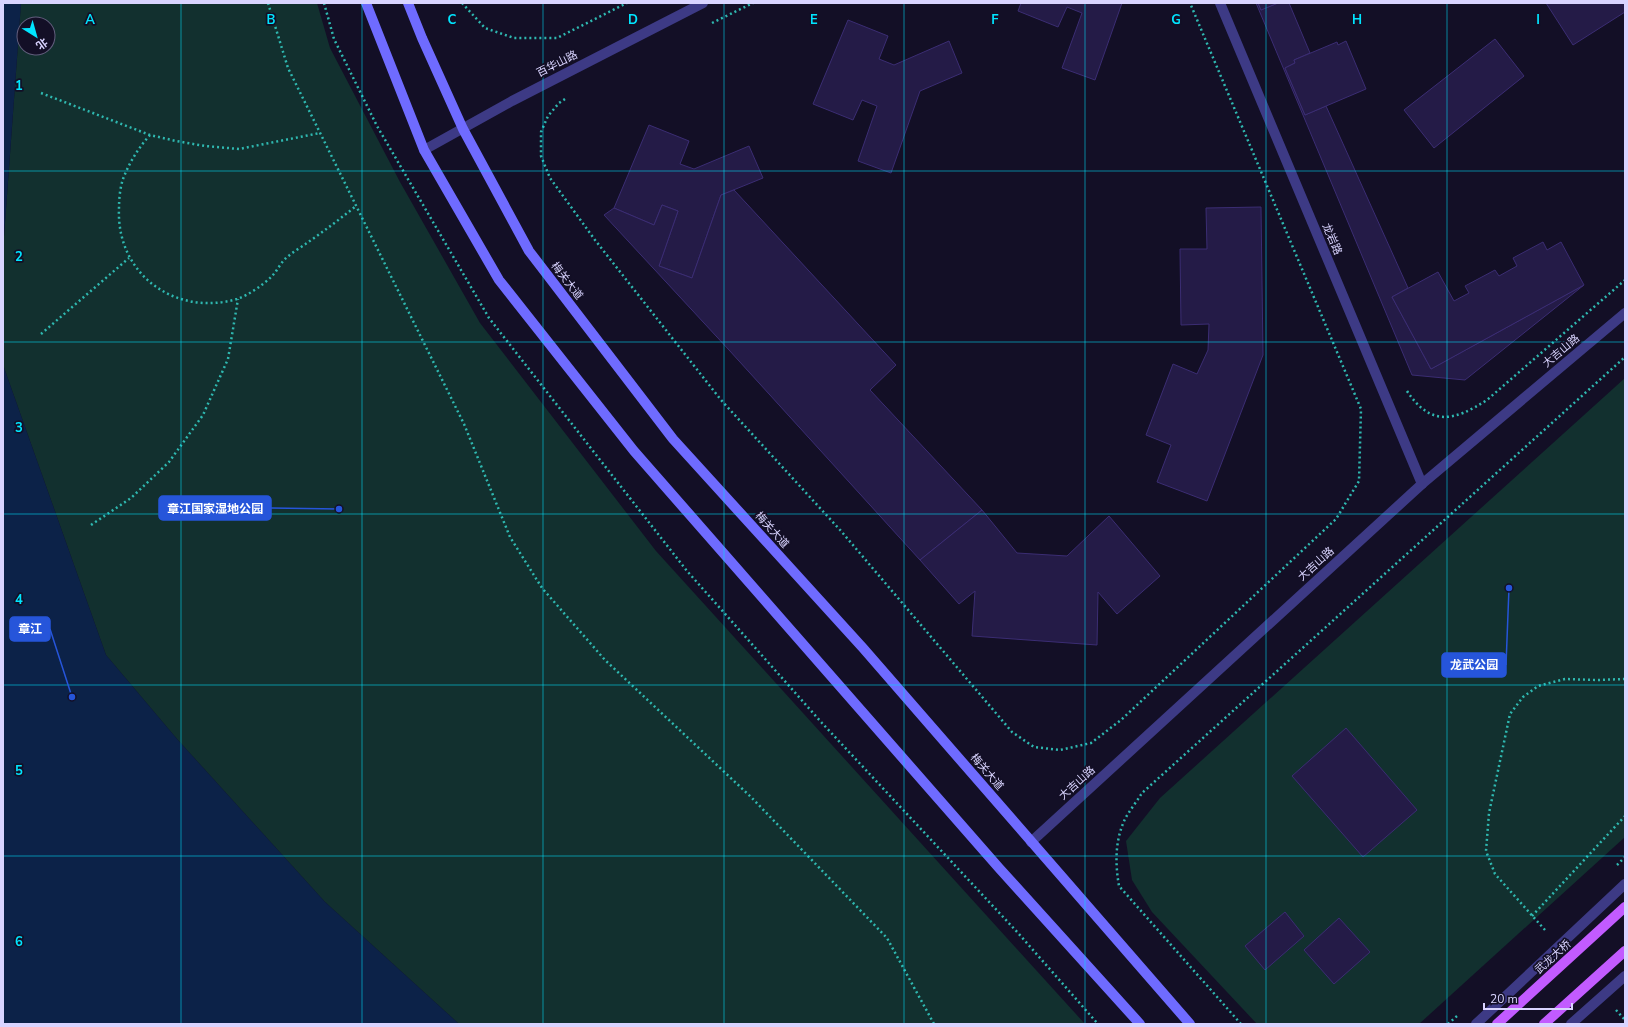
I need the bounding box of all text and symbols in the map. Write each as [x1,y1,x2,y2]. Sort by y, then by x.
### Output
text: A [85,11,95,29]
text: B [267,11,276,29]
text: C [448,11,457,29]
text: D [628,11,638,29]
text: E [810,11,818,29]
text: F [991,11,999,29]
text: G [1171,11,1181,29]
text: H [1352,11,1362,29]
text: I [1536,11,1540,29]
north arrow [16,16,56,56]
text: 北 [33,34,51,53]
street label: 百华山路 [534,47,580,81]
text: 1 [15,77,23,95]
street label: 龙岩路 [1319,221,1345,257]
text: 2 [15,248,23,266]
street label: 梅关大道 [548,259,586,303]
street label: 大吉山路 [1539,331,1583,371]
text: 3 [15,419,23,437]
callout: 章江国家湿地公园 [159,496,271,520]
text: 章江国家湿地公园 [167,501,263,517]
street label: 梅关大道 [752,509,792,551]
street label: 大吉山路 [1295,544,1337,584]
text: 4 [15,591,23,609]
callout: 章江 [10,617,50,641]
text: 章江 [18,621,42,637]
callout: 龙武公园 [1442,653,1506,677]
text: 龙武公园 [1450,657,1498,673]
street label: 梅关大道 [967,750,1007,794]
text: 5 [15,762,23,780]
street label: 大吉山路 [1056,763,1098,803]
text: 6 [15,933,23,951]
street label: 武龙大桥 [1532,937,1574,977]
scale bar [1484,985,1572,1011]
text: 20 m [1490,991,1518,1007]

